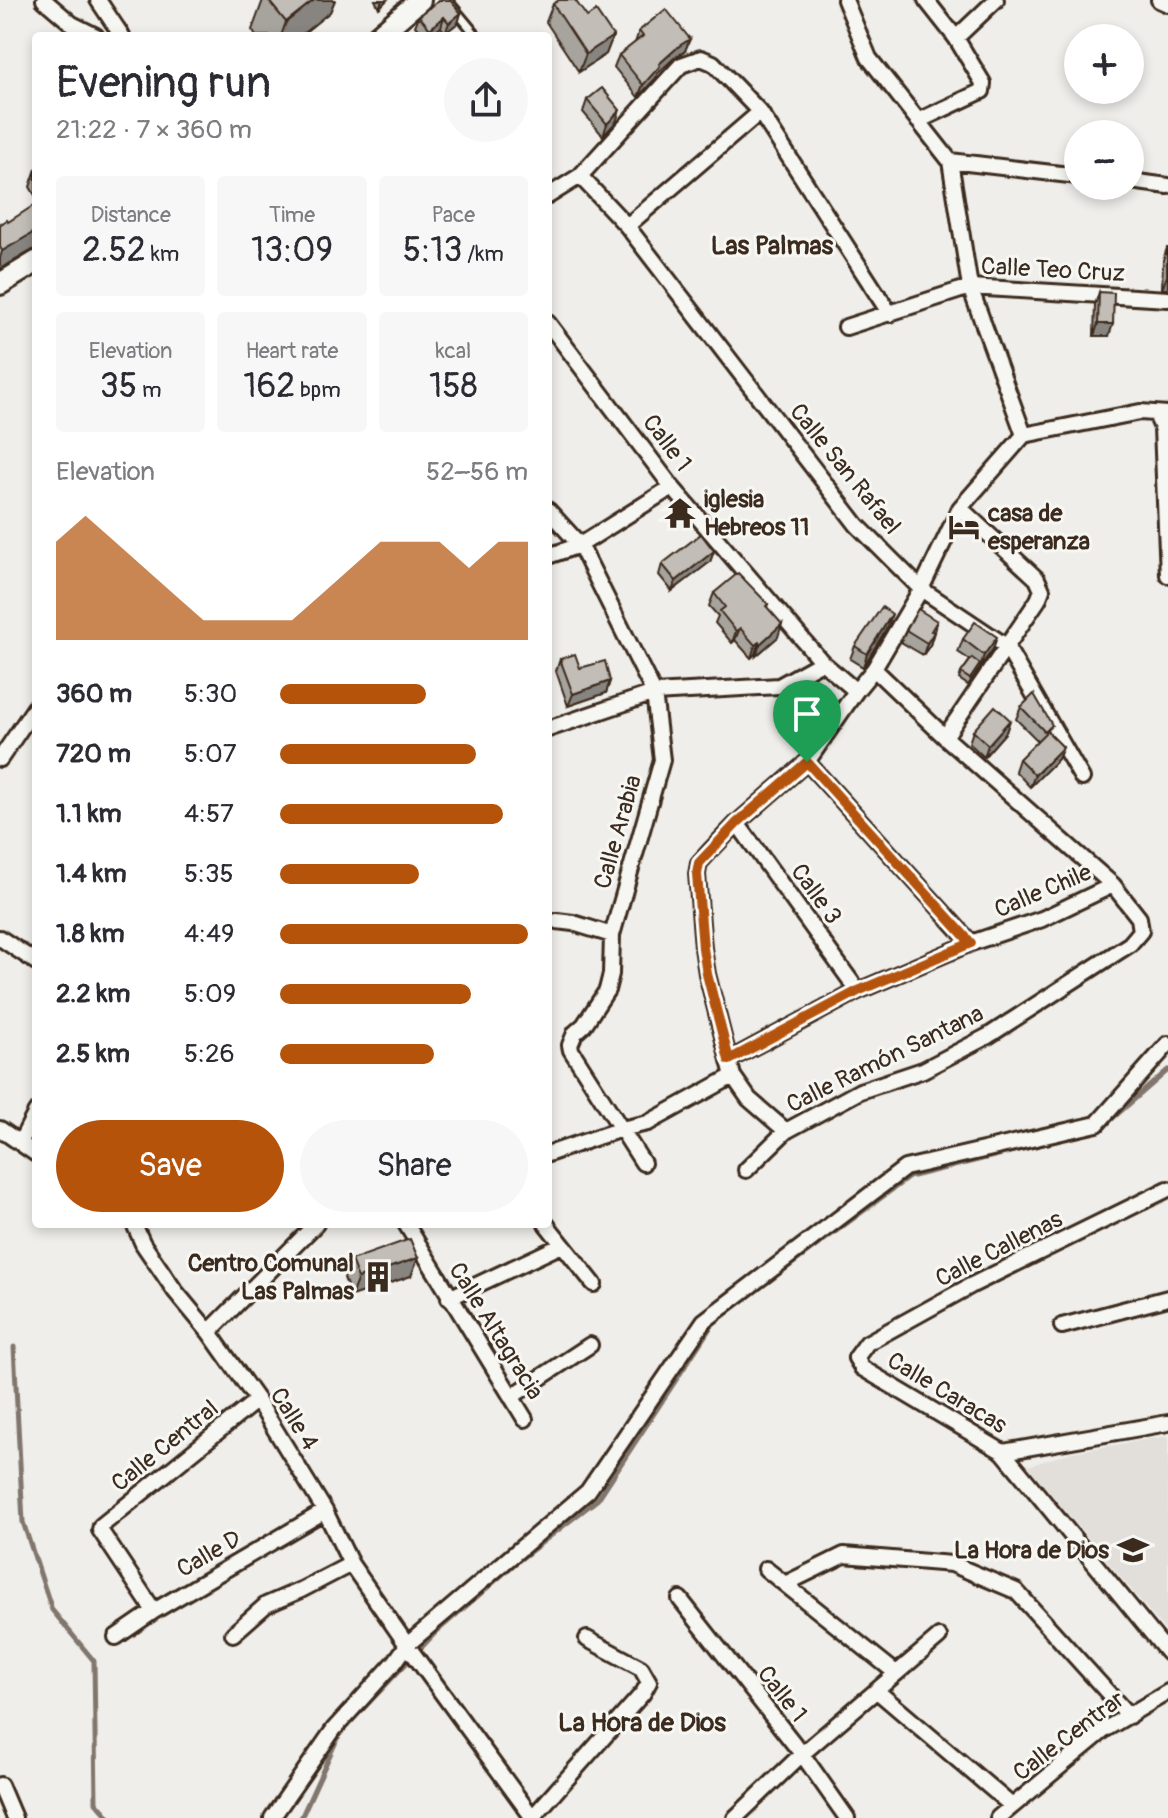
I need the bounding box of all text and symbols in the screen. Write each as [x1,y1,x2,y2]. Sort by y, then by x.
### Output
map controls [1064,24,1144,200]
button: + [1064,24,1144,104]
text: Evening run [56,56,271,111]
button: share [444,58,528,142]
text: 21:22 · 7 × 360 m [56,114,252,146]
button: − [1064,120,1144,200]
text: Distance [90,201,171,229]
text: Time [269,201,315,229]
text: Pace [432,201,475,229]
text: 2.52 [82,229,146,272]
text: 13:09 [251,229,333,272]
text: 5:13 [403,229,463,272]
district label: Las Palmas [711,230,834,262]
text: km [146,240,179,268]
text: /km [463,240,504,268]
street label: Calle Teo Cruz [980,252,1126,288]
text: Elevation [89,337,173,365]
text: Heart rate [246,337,338,365]
text: kcal [435,337,471,365]
text: 35 [100,365,137,408]
text: 162 [243,365,295,408]
text: 158 [429,365,478,408]
text: m [137,376,162,404]
text: bpm [295,376,341,404]
street label: Calle San Rafael [783,398,907,540]
street label: Calle 1 [636,409,698,477]
text: Elevation [56,456,155,488]
text: 52–56 m [426,456,528,488]
place label: iglesia Hebreos 11 [704,485,809,542]
temple icon: iglesia Hebreos 11 [663,496,697,530]
place label: casa de esperanza [987,499,1090,556]
hotel icon: casa de esperanza [947,510,981,544]
text: 360 m [56,678,132,710]
text: 5:30 [184,678,237,710]
pin [773,680,841,762]
icon: arrive [785,692,829,736]
text: 720 m [56,738,131,770]
text: 5:07 [184,738,237,770]
street label: Calle Arabia [588,772,648,892]
text: 1.1 km [56,798,122,830]
text: 4:57 [184,798,234,830]
text: 1.4 km [56,858,127,890]
text: 5:35 [184,858,234,890]
street label: Calle 3 [784,858,848,930]
street label: Calle Chile [990,858,1096,924]
text: 1.8 km [56,918,125,950]
text: 4:49 [184,918,235,950]
text: 2.2 km [56,978,130,1010]
text: 5:09 [184,978,236,1010]
street label: Calle Ramón Santana [782,999,988,1119]
text: 2.5 km [56,1038,130,1070]
text: 5:26 [184,1038,235,1070]
button: Save [56,1120,284,1212]
button: Share [300,1120,528,1212]
street label: Calle Callenas [931,1204,1068,1293]
place label: Centro Comunal Las Palmas [188,1249,354,1306]
street label: Calle Altagracia [442,1257,550,1405]
building icon: Centro Comunal Las Palmas [361,1260,395,1294]
street label: Calle Caracas [882,1346,1012,1440]
street label: Calle 4 [264,1382,324,1456]
street label: Calle Central [106,1394,224,1498]
street label: Calle D [172,1524,246,1584]
school or university icon: La Hora de Dios [1116,1533,1150,1567]
place label: La Hora de Dios [954,1536,1109,1565]
street label: Calle 1 [751,1660,813,1728]
street label: Calle Centrar [1008,1684,1131,1787]
district label: La Hora de Dios [558,1707,726,1739]

